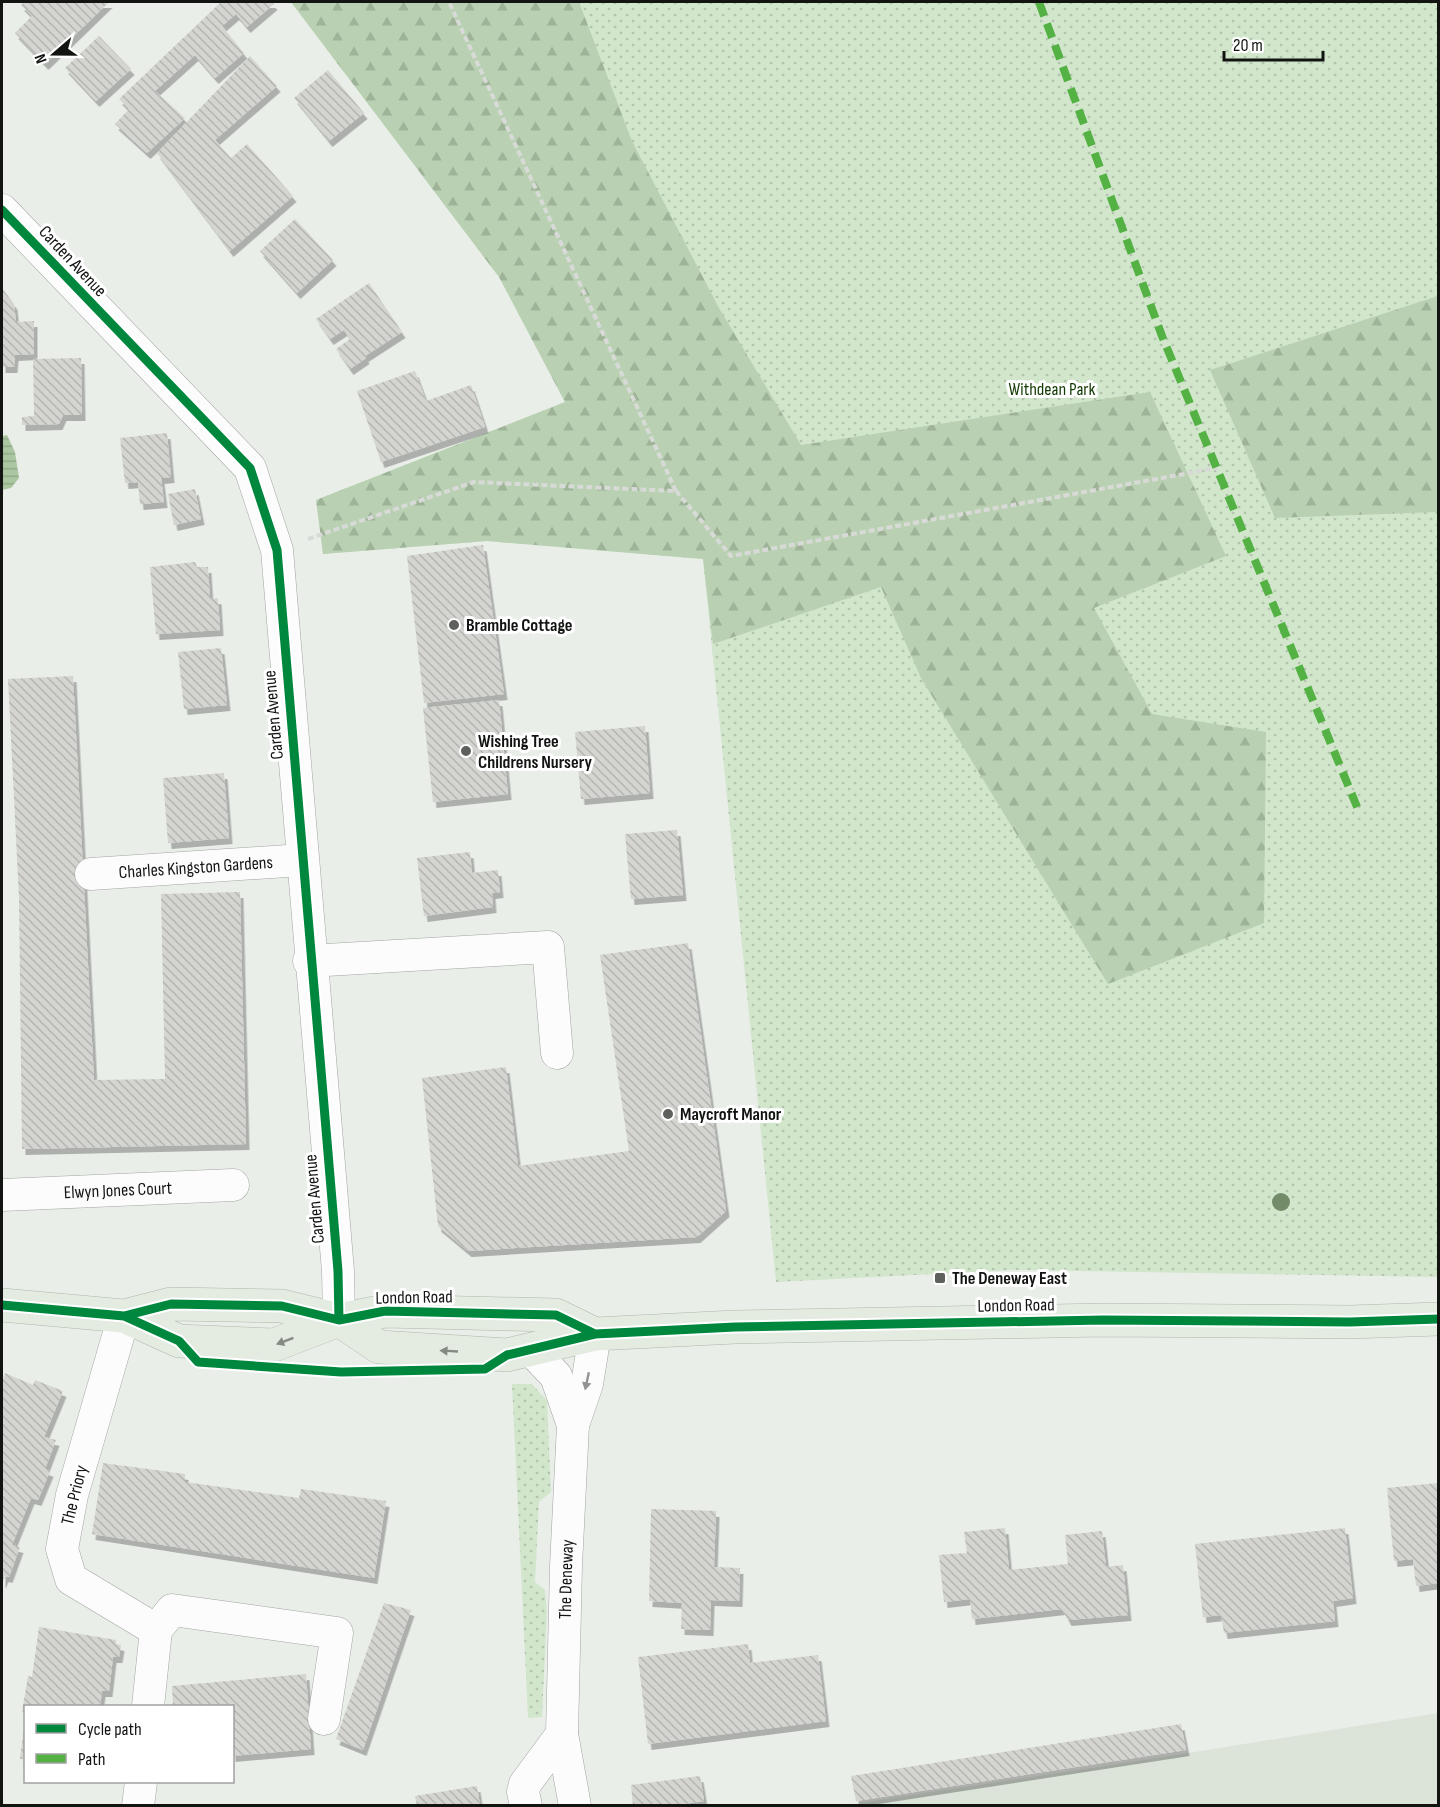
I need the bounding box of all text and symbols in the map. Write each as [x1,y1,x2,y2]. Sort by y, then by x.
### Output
north arrow [24,24,84,84]
scale bar [1224,24,1323,62]
text: 20 m [1233,35,1263,56]
text: N [31,51,52,66]
street label: Carden Avenue [34,221,111,301]
park label: Withdean Park [1009,379,1096,400]
place label: Bramble Cottage [466,615,573,636]
marker: Bramble Cottage [447,618,461,632]
street label: Carden Avenue [259,669,288,760]
place label: Wishing Tree Childrens Nursery [478,731,592,773]
marker: Wishing Tree Childrens Nursery [459,744,473,758]
street label: Charles Kingston Gardens [118,852,274,883]
place label: Maycroft Manor [680,1104,782,1125]
marker: Maycroft Manor [661,1107,675,1121]
street label: Carden Avenue [300,1153,329,1244]
street label: Elwyn Jones Court [63,1178,173,1203]
place label: The Deneway East [952,1268,1067,1289]
marker: The Deneway East [933,1271,947,1285]
street label: London Road [375,1286,453,1309]
street label: London Road [977,1294,1055,1317]
one-way arrow [275,1336,293,1346]
one-way arrow [440,1346,459,1356]
one-way arrow [582,1371,591,1390]
street label: The Priory [57,1463,92,1527]
street label: The Deneway [555,1539,578,1619]
legend [24,1705,234,1783]
text: Cycle path [78,1719,142,1740]
text: Path [78,1749,106,1770]

